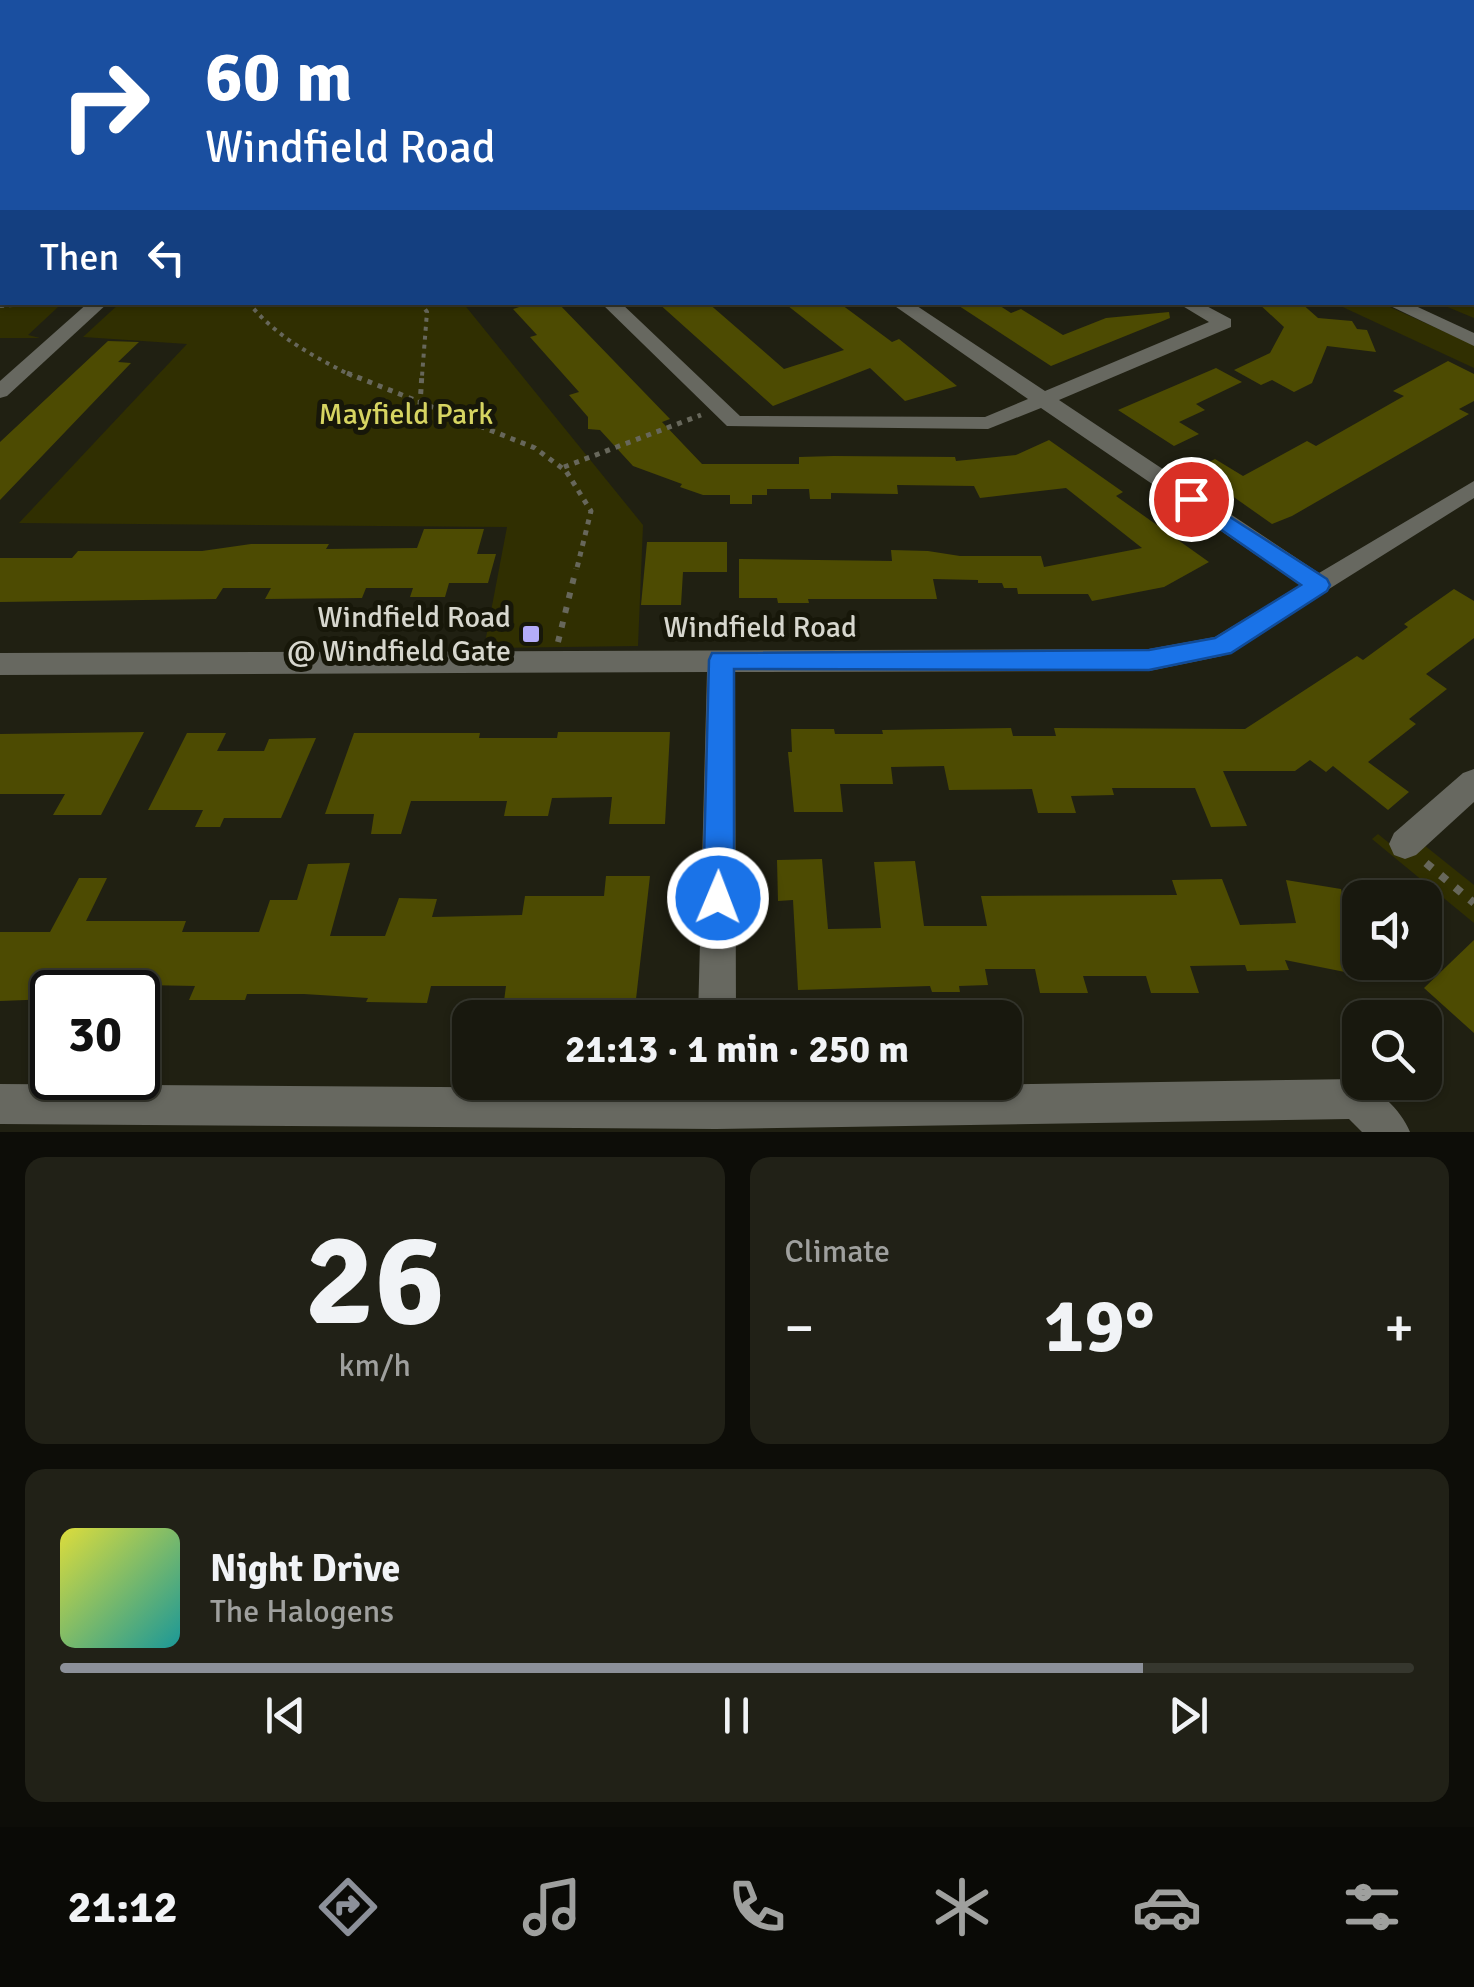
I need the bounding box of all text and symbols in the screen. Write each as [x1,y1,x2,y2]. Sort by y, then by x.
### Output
text: 60 m [205,34,353,120]
icon: right [40,40,170,170]
text: Windfield Road [205,120,496,175]
icon: left [139,230,194,285]
text: Then [40,234,119,281]
park label: Mayfield Park [319,396,493,433]
pin [1149,457,1234,542]
icon: arrive [1164,472,1219,527]
place label: Windfield Road @ Windfield Gate [287,599,511,670]
street label: Windfield Road [663,609,857,646]
marker: Windfield Road @ Windfield Gate [520,623,542,645]
position arrow [666,846,770,950]
map controls [1342,880,1442,1100]
button: sound [1342,880,1442,980]
speed limit sign: 30 [30,970,160,1100]
button: search [1342,1000,1442,1100]
text: 21:13 · 1 min · 250 m [565,1026,909,1073]
text: 26 [305,1201,445,1361]
text: Climate [785,1232,890,1271]
text: 19° [1044,1280,1155,1373]
text: − [785,1294,814,1362]
text: + [1384,1294,1414,1362]
text: km/h [339,1346,411,1385]
text: Night Drive [210,1545,400,1592]
text: The Halogens [210,1592,394,1631]
icon: previous [258,1688,313,1743]
icon: pause [709,1688,764,1743]
icon: next [1161,1688,1216,1743]
icon: directions [313,1872,383,1942]
icon: music [517,1872,587,1942]
icon: phone [722,1872,792,1942]
icon: climate [927,1872,997,1942]
icon: car [1132,1872,1202,1942]
icon: filters [1337,1872,1407,1942]
text: 21:12 [67,1880,178,1935]

